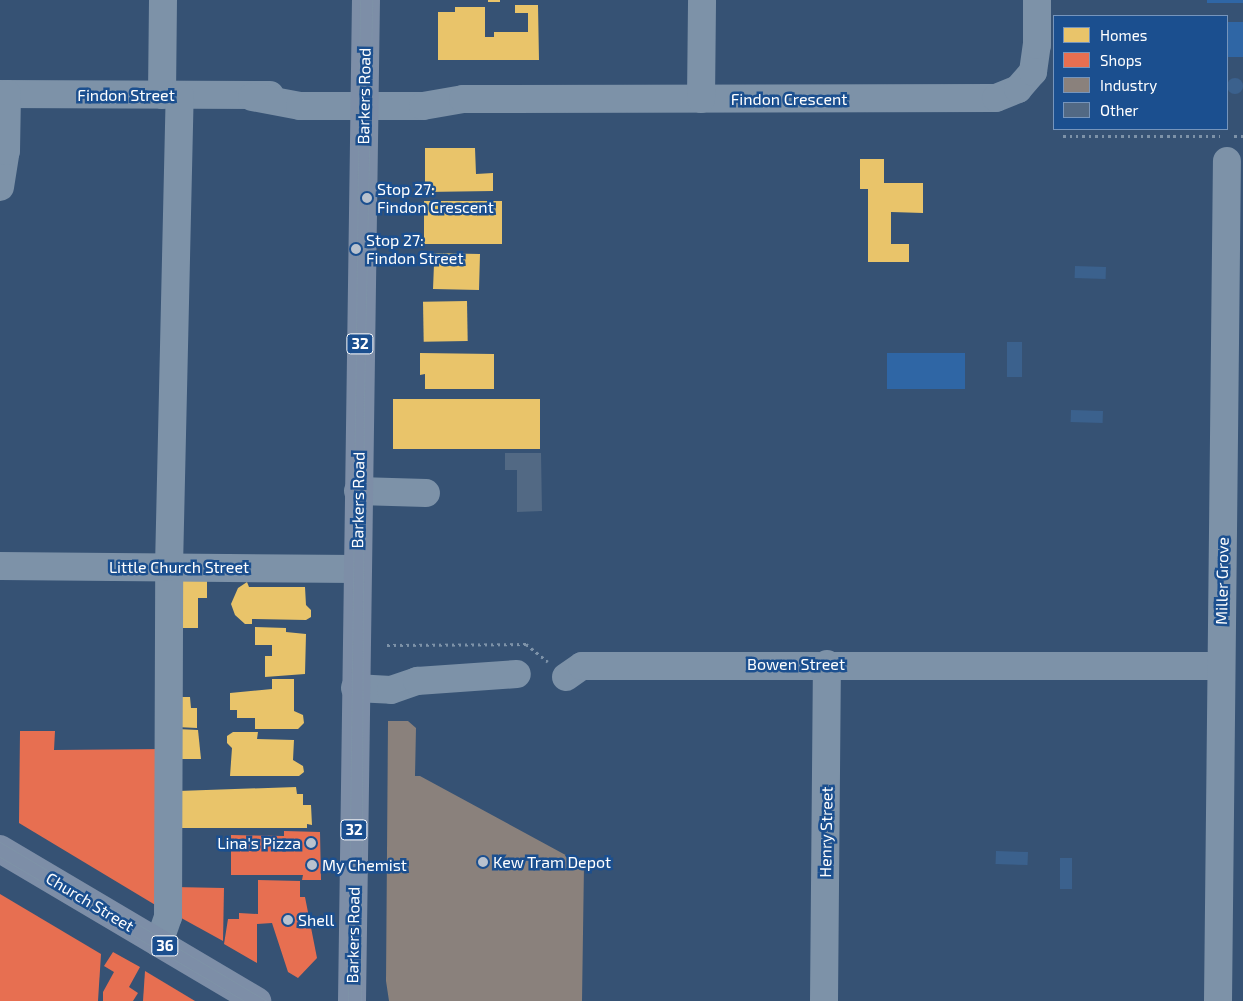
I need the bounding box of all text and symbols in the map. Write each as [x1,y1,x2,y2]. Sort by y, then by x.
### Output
legend [1053,15,1228,130]
text: Homes [1100,26,1147,44]
street label: Barkers Road [354,48,374,144]
text: Shops [1100,51,1142,69]
text: Industry [1100,76,1157,94]
street label: Findon Street [77,85,175,105]
street label: Findon Crescent [731,89,847,109]
text: Other [1100,101,1139,119]
place label: Stop 27: Findon Crescent [377,179,494,217]
marker: Stop 27: Findon Crescent [361,192,373,204]
place label: Stop 27: Findon Street [366,230,463,268]
marker: Stop 27: Findon Street [350,243,362,255]
road number: 32 [346,332,374,356]
street label: Barkers Road [348,452,368,548]
street label: Miller Grove [1212,537,1232,625]
street label: Little Church Street [109,557,249,577]
street label: Bowen Street [747,654,845,674]
street label: Henry Street [816,786,836,878]
road number: 32 [340,818,368,842]
place label: Lina's Pizza [217,833,301,853]
marker: Lina's Pizza [305,837,317,849]
place label: Kew Tram Depot [493,852,612,872]
place label: My Chemist [322,855,407,875]
marker: Kew Tram Depot [477,856,489,868]
marker: My Chemist [306,859,318,871]
street label: Church Street [43,868,137,936]
street label: Barkers Road [343,887,363,983]
place label: Shell [298,910,334,930]
marker: Shell [282,914,294,926]
road number: 36 [151,934,179,958]

